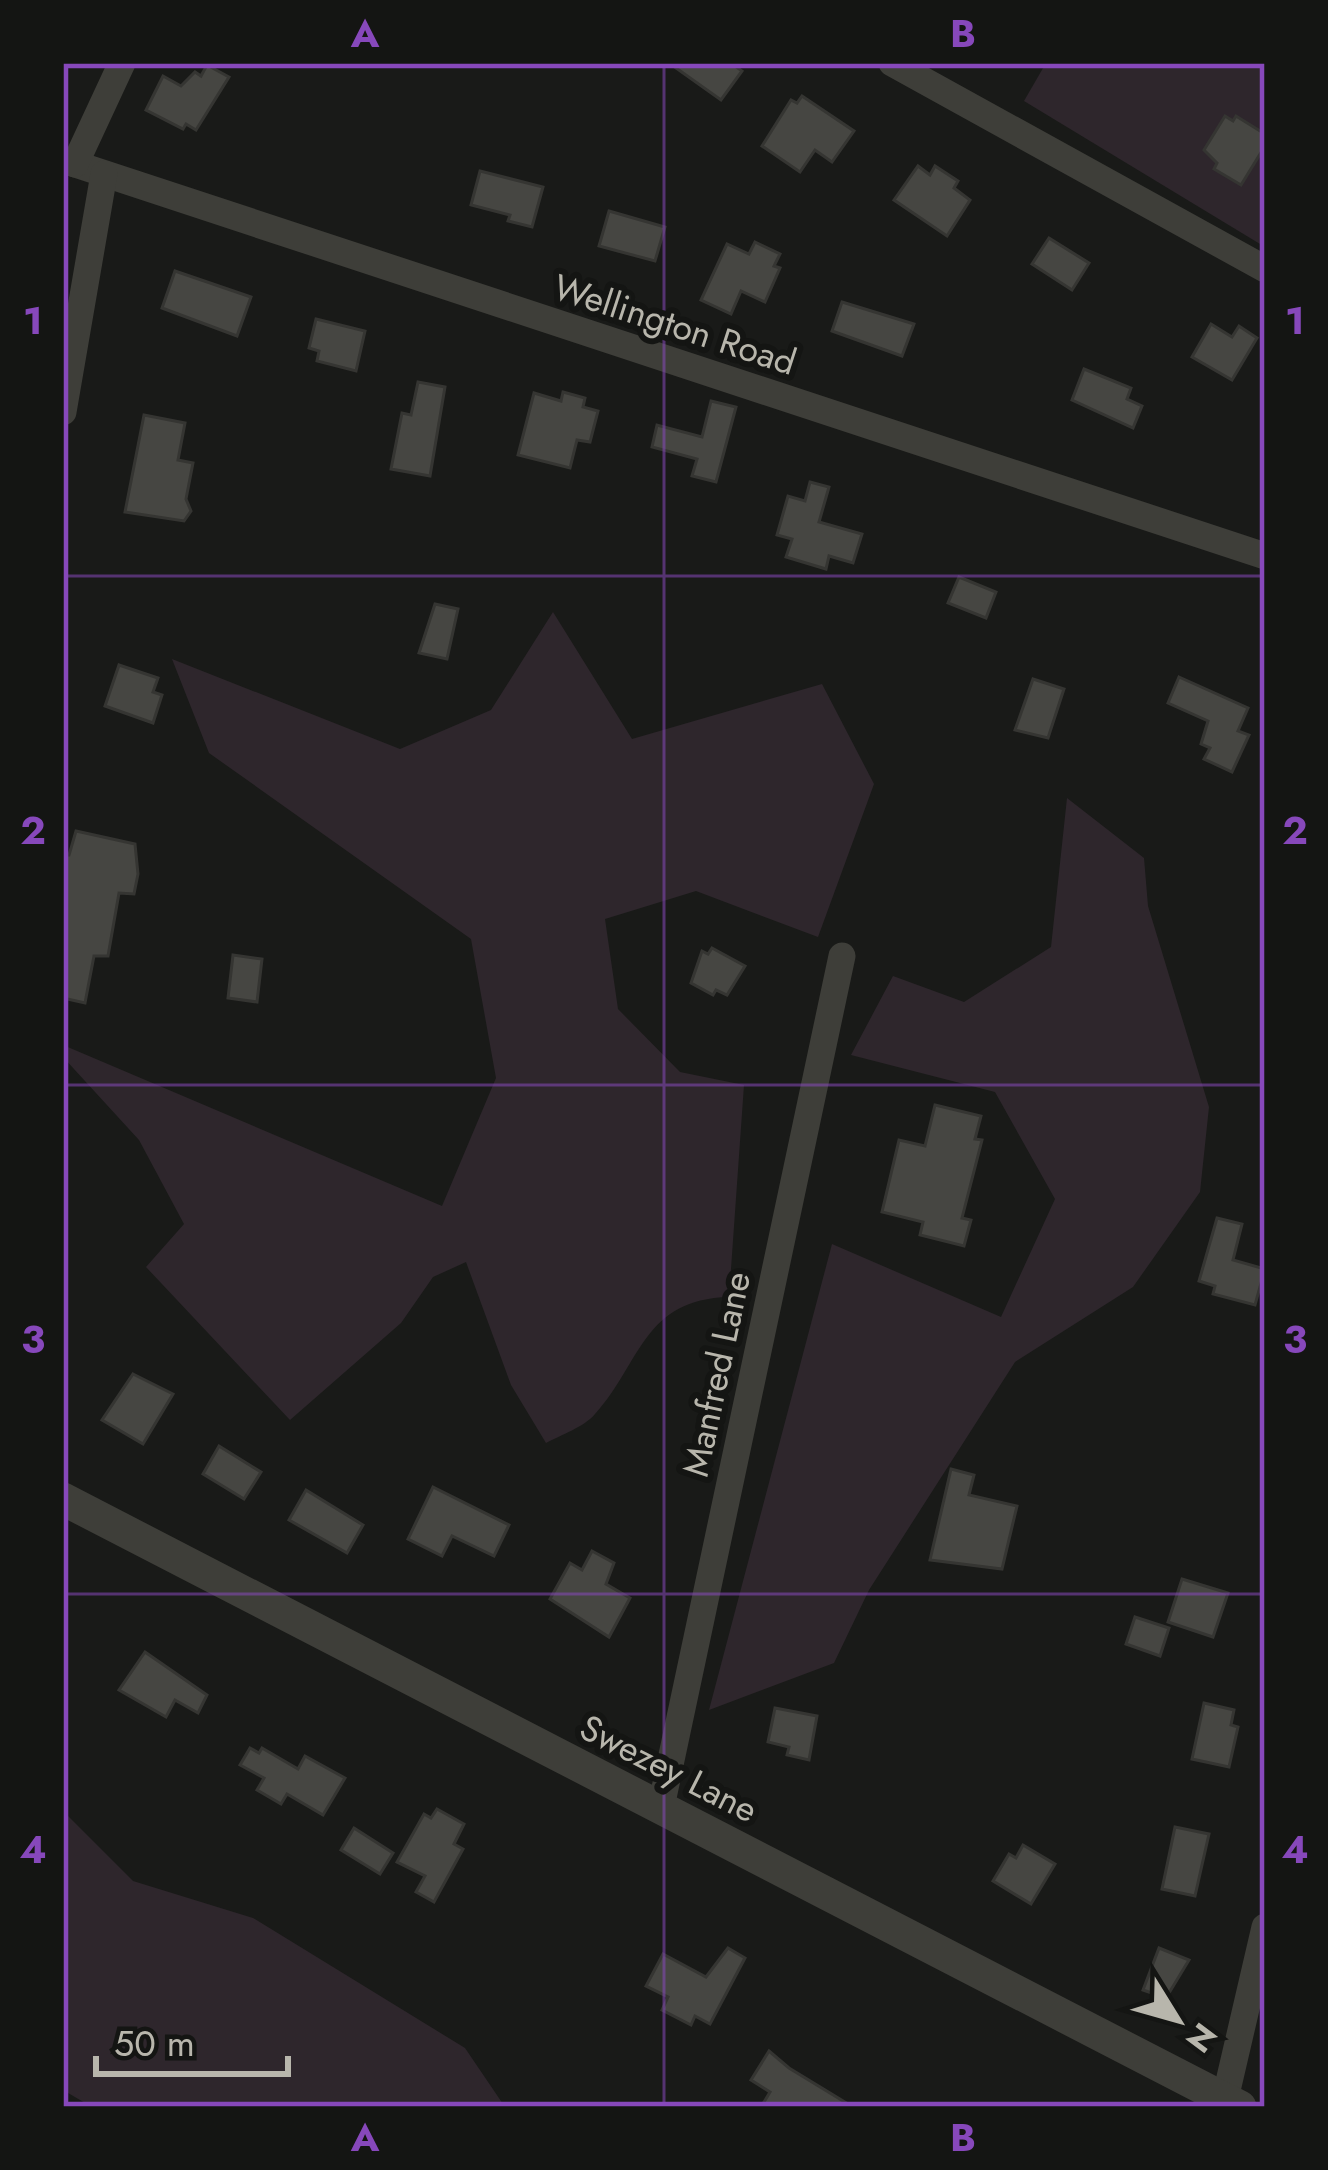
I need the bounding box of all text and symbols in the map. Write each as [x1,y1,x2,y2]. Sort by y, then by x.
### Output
text: A [350,5,380,62]
text: B [950,5,976,62]
street label: Wellington Road [547,260,803,388]
text: 1 [23,292,43,349]
text: 1 [1285,292,1305,349]
text: 2 [20,802,46,859]
text: 2 [1282,802,1308,859]
street label: Manfred Lane [669,1267,763,1481]
text: 3 [21,1311,45,1368]
text: 3 [1283,1311,1307,1368]
street label: Swezey Lane [571,1701,767,1835]
text: 4 [19,1821,47,1878]
text: 4 [1281,1821,1309,1878]
north arrow [1118,1960,1238,2080]
scale bar [96,2002,288,2076]
text: N [1175,2013,1228,2062]
text: 50 m [114,2017,195,2069]
text: A [350,2109,380,2166]
text: B [950,2109,976,2166]

